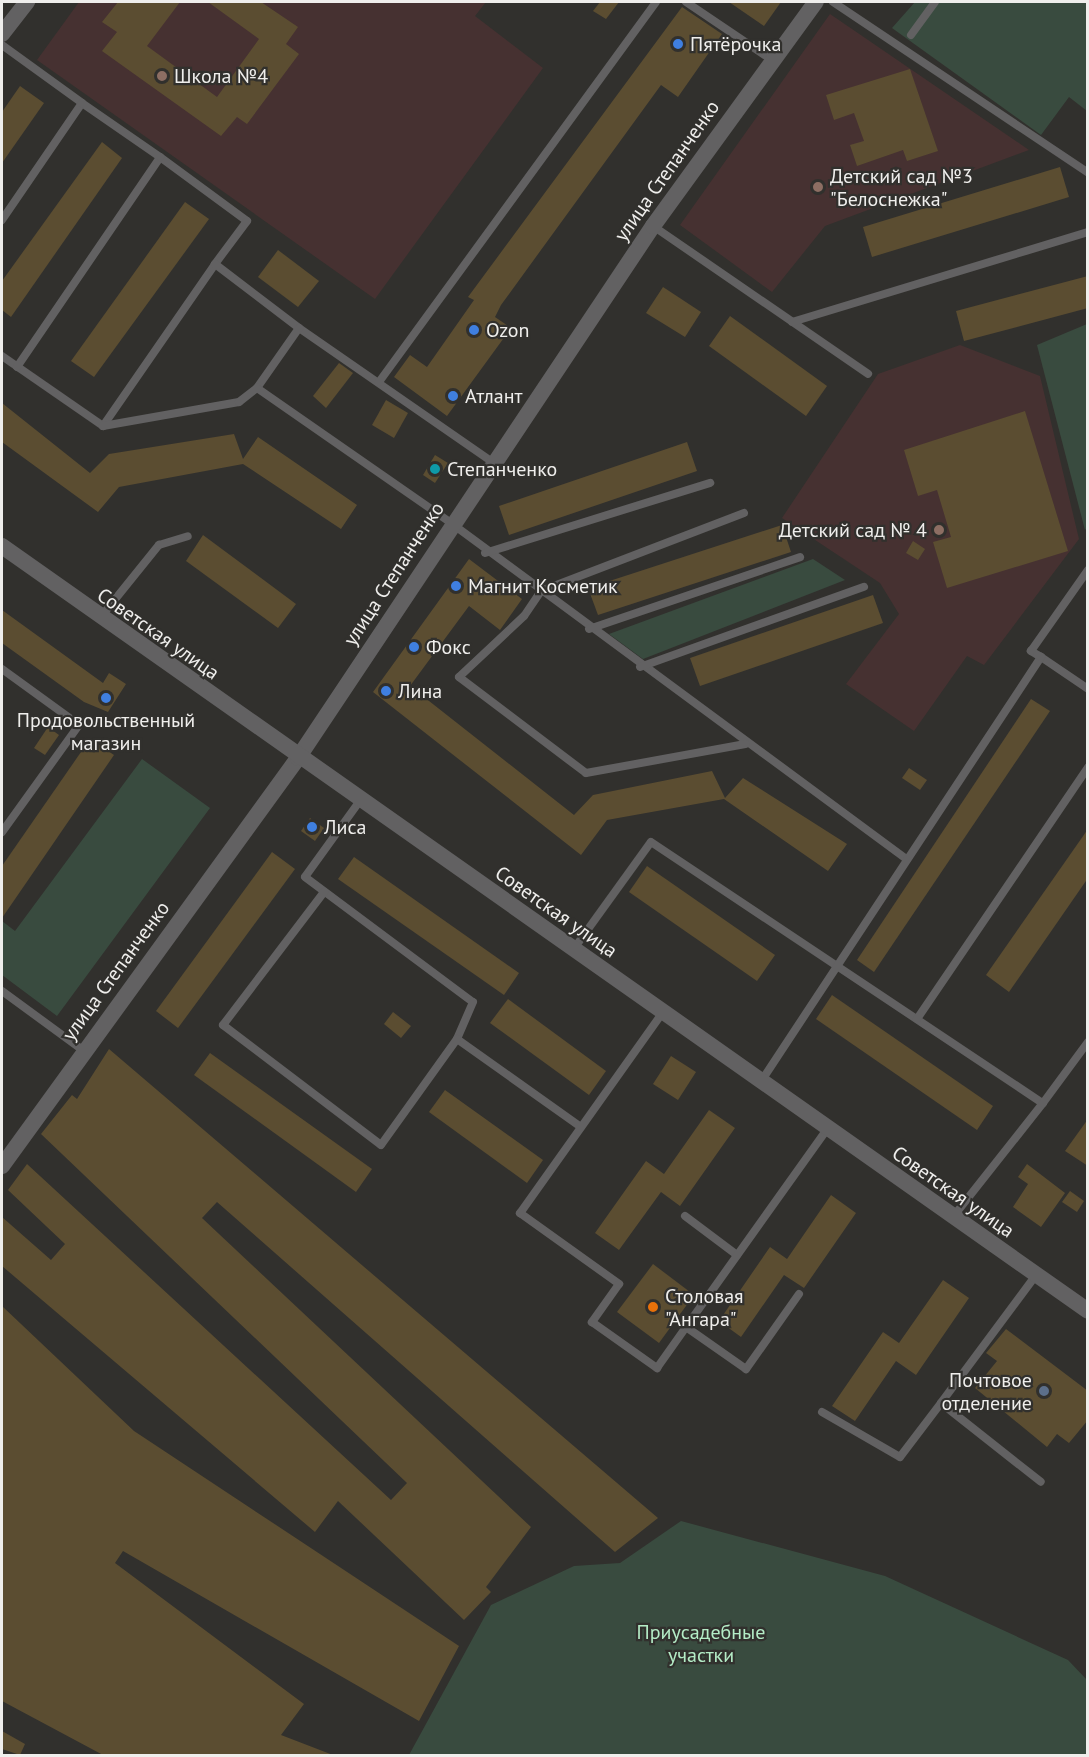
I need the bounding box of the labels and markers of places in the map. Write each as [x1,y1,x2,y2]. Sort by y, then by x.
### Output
place label: Пятёрочка [690,32,781,56]
marker: Пятёрочка [671,37,685,51]
place label: Школа №4 [174,64,268,88]
marker: Школа №4 [155,69,169,83]
place label: Детский сад №3 "Белоснежка" [830,164,973,211]
marker: Детский сад №3 "Белоснежка" [811,180,825,194]
place label: Ozon [486,318,529,342]
marker: Ozon [467,323,481,337]
place label: Атлант [465,384,522,408]
marker: Атлант [446,389,460,403]
place label: Степанченко [447,457,557,481]
marker: Степанченко [428,462,442,476]
place label: Детский сад № 4 [779,518,927,542]
marker: Детский сад № 4 [932,523,946,537]
place label: Магнит Косметик [468,574,618,598]
marker: Магнит Косметик [449,579,463,593]
place label: Фокс [426,635,471,659]
marker: Фокс [407,640,421,654]
place label: Лина [398,679,442,703]
marker: Лина [379,684,393,698]
marker: Продовольственный магазин [99,691,113,705]
place label: Продовольственный магазин [17,708,195,755]
place label: Лиса [324,815,366,839]
marker: Лиса [305,820,319,834]
place label: Столовая "Ангара" [665,1284,744,1331]
marker: Столовая "Ангара" [646,1300,660,1314]
place label: Почтовое отделение [941,1368,1032,1415]
marker: Почтовое отделение [1037,1384,1051,1398]

